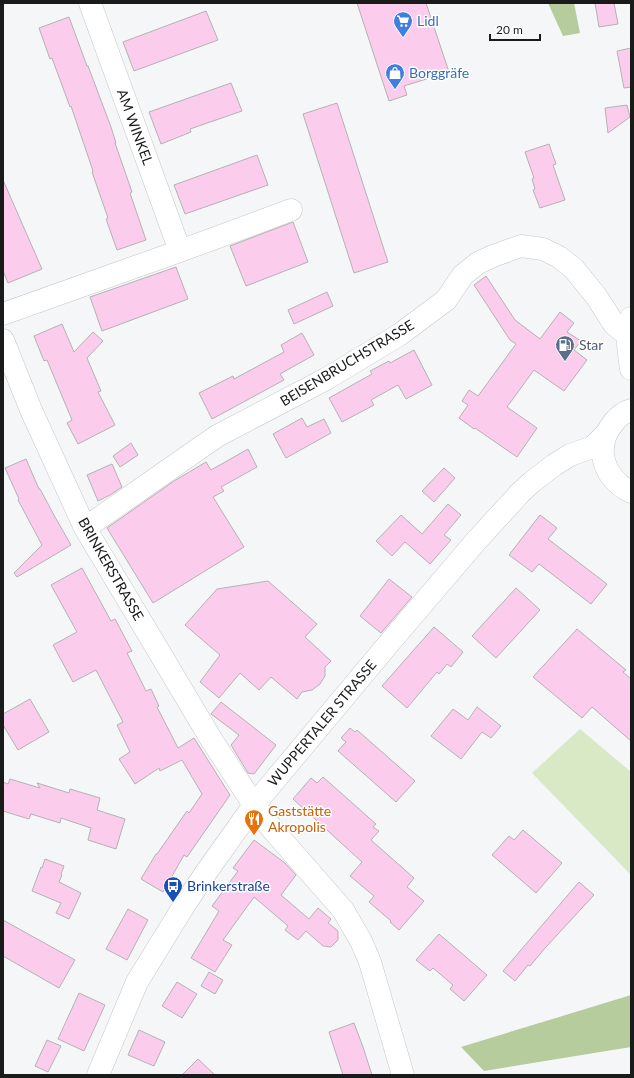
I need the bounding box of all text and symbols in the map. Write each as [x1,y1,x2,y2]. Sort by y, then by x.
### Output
supermarket icon: Lidl [392,10,414,38]
place label: Lidl [417,12,439,29]
scale bar [490,16,540,42]
text: 20 m [496,22,523,37]
shop icon: Borggräfe [384,62,406,90]
place label: Borggräfe [409,64,469,81]
street label: AM WINKEL [114,87,157,167]
street label: BEISENBRUCHSTRASSE [277,316,417,409]
fuel station icon: Star [554,334,576,362]
place label: Star [579,336,603,353]
street label: BRINKERSTRASSE [75,514,148,623]
street label: WUPPERTALER STRASSE [264,656,380,789]
place label: Gaststätte Akropolis [268,802,331,835]
restaurant icon: Gaststätte Akropolis [243,808,265,836]
bus stop icon: Brinkerstraße [162,875,184,903]
place label: Brinkerstraße [187,877,270,894]

